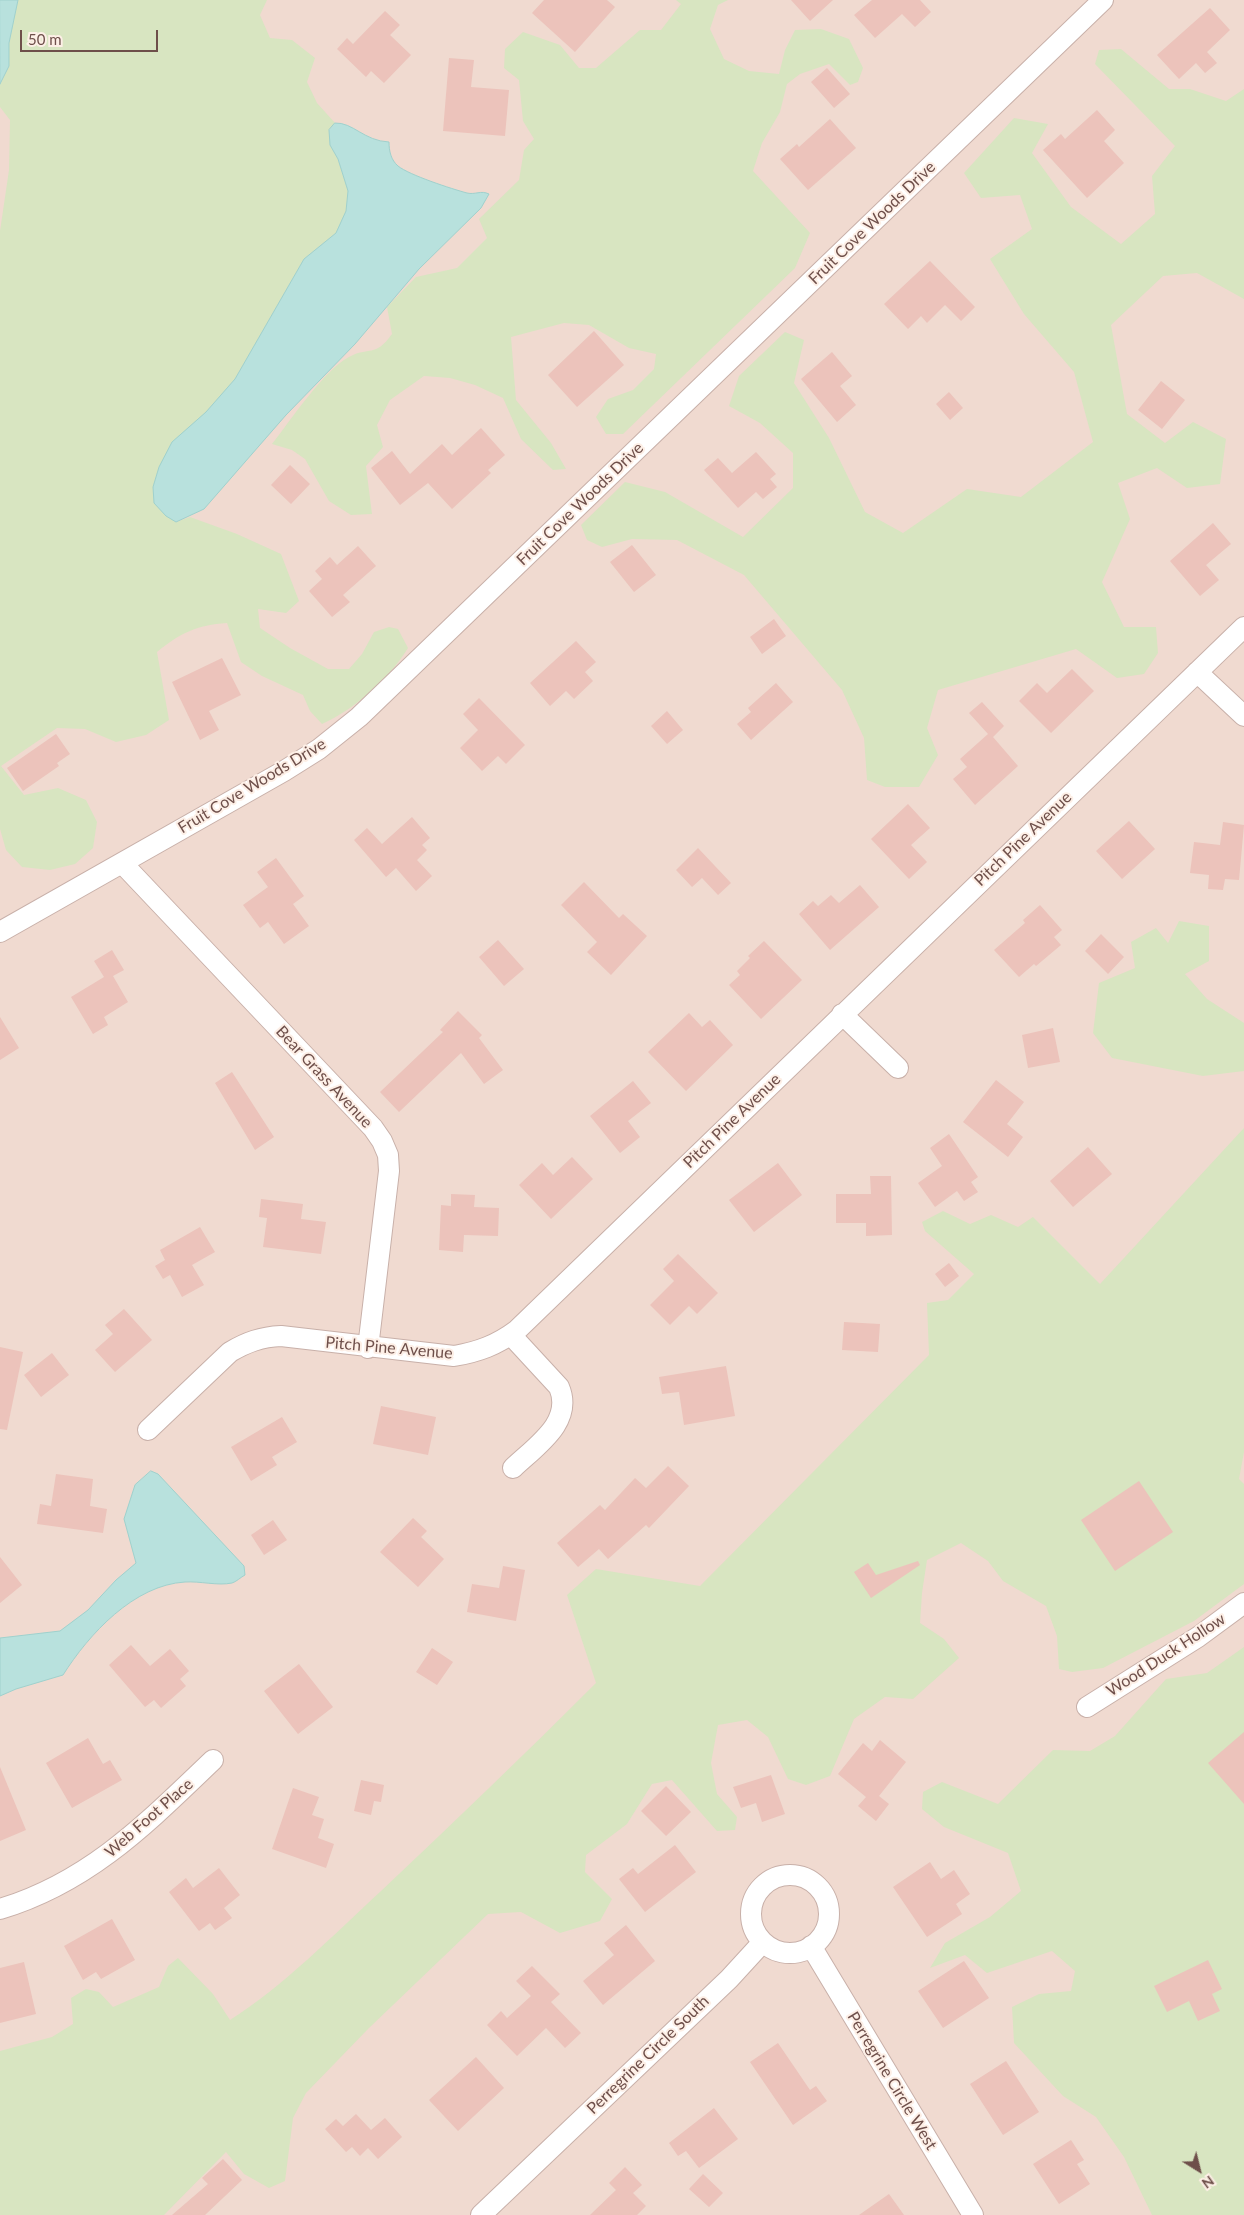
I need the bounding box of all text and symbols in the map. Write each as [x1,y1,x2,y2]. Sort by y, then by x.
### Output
scale bar [22,20,160,52]
text: 50 m [28,30,62,48]
street label: Fruit Cove Woods Drive [805,158,939,288]
street label: Fruit Cove Woods Drive [513,439,647,569]
street label: Fruit Cove Woods Drive [175,734,329,838]
street label: Pitch Pine Avenue [970,788,1076,890]
street label: Bear Grass Avenue [272,1022,376,1132]
street label: Pitch Pine Avenue [679,1070,785,1172]
street label: Pitch Pine Avenue [325,1333,453,1363]
street label: Wood Duck Hollow [1103,1609,1229,1701]
street label: Web Foot Place [101,1774,197,1862]
street label: Perregrine Circle South [583,1992,713,2118]
street label: Perregrine Circle West [843,2009,941,2153]
north arrow [1174,2145,1224,2195]
text: N [1199,2172,1217,2193]

